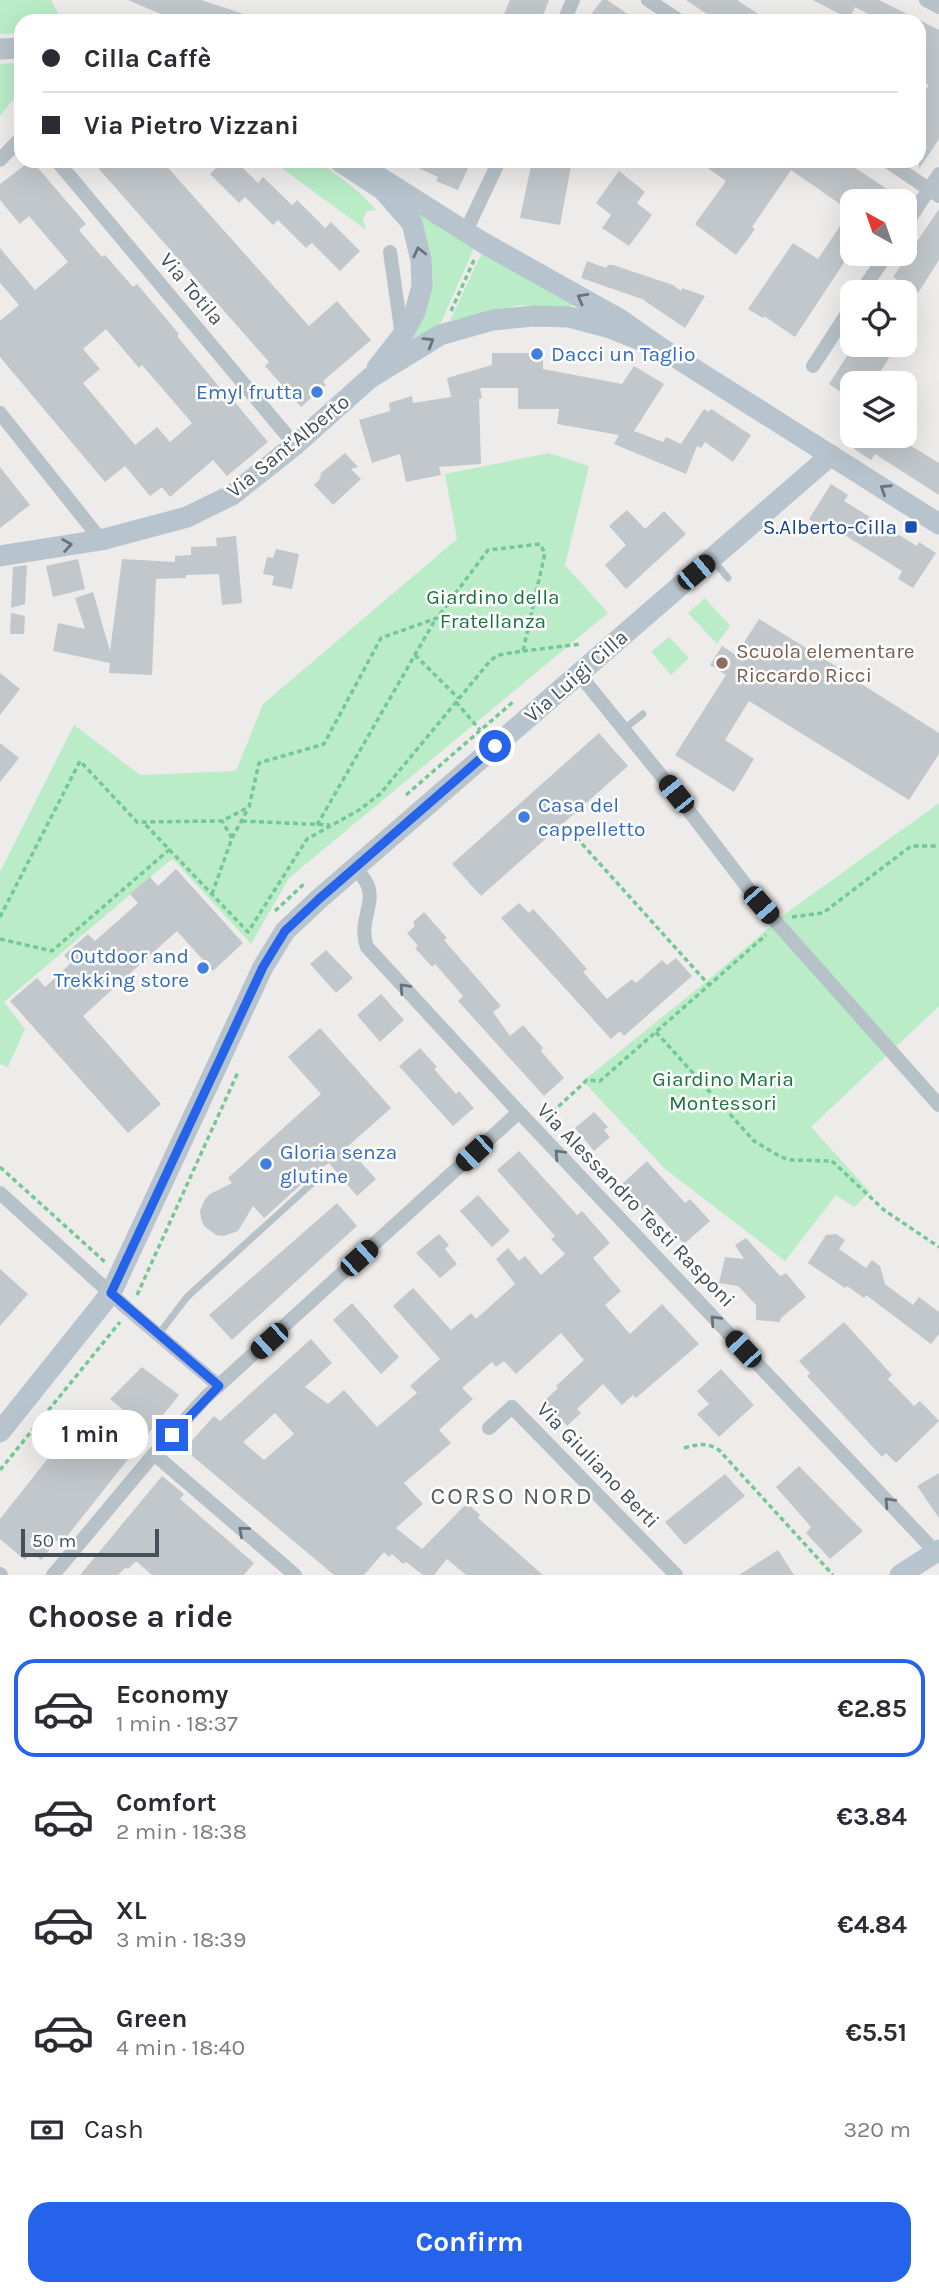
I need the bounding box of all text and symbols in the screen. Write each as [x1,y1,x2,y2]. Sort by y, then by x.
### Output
text: Cilla Caffè [84,43,211,74]
text: Via Pietro Vizzani [84,110,299,141]
north arrow [840,189,917,266]
map controls [840,189,917,448]
one-way arrow [413,246,427,258]
street label: Via Totila [155,248,229,330]
button: locate [840,280,917,357]
one-way arrow [577,293,590,306]
one-way arrow [421,337,434,350]
place label: Dacci un Taglio [551,342,695,366]
marker: Dacci un Taglio [529,346,545,362]
button: layers [840,371,917,448]
place label: Emyl frutta [196,380,303,404]
marker: Emyl frutta [309,384,325,400]
street label: Via Sant'Alberto [222,389,354,503]
one-way arrow [880,485,893,498]
place label: S.Alberto-Cilla [763,515,897,539]
marker: S.Alberto-Cilla [903,519,919,535]
one-way arrow [61,538,73,553]
car [674,550,719,594]
park label: Giardino della Fratellanza [426,585,560,633]
street label: Via Luigi Cilla [519,625,633,727]
place label: Scuola elementare Riccardo Ricci [736,639,915,687]
marker: Scuola elementare Riccardo Ricci [714,655,730,671]
route start [479,730,511,762]
car [655,771,698,817]
place label: Casa del cappelletto [538,793,646,841]
marker: Casa del cappelletto [516,809,532,825]
car [740,882,783,928]
place label: Outdoor and Trekking store [53,944,189,992]
marker: Outdoor and Trekking store [195,960,211,976]
one-way arrow [400,983,412,996]
park label: Giardino Maria Montessori [652,1067,794,1115]
street label: Via Alessandro Testi Rasponi [532,1098,740,1312]
car [452,1131,497,1175]
place label: Gloria senza glutine [280,1140,397,1188]
one-way arrow [554,1150,567,1163]
marker: Gloria senza glutine [258,1156,274,1172]
car [337,1236,382,1280]
one-way arrow [711,1315,724,1328]
car [247,1319,292,1363]
car [721,1326,766,1372]
street label: Via Giuliano Berti [532,1397,664,1533]
callout: 1 min [32,1410,148,1460]
route end [156,1419,188,1451]
text: 1 min [61,1421,119,1448]
district label: CORSO NORD [430,1482,594,1510]
one-way arrow [884,1498,897,1511]
scale bar [21,1526,159,1558]
one-way arrow [239,1526,251,1539]
text: 50 m [32,1530,76,1552]
text: Choose a ride [28,1598,233,1635]
icon: car [32,1677,95,1740]
text: Economy [116,1679,228,1710]
text: €2.85 [837,1693,907,1724]
text: 1 min · 18:37 [116,1710,238,1737]
icon: car [32,1785,95,1848]
text: Comfort [116,1787,217,1818]
text: €3.84 [836,1801,907,1832]
text: 2 min · 18:38 [116,1818,247,1845]
icon: car [32,1893,95,1956]
text: XL [116,1895,147,1926]
text: €4.84 [837,1909,907,1940]
text: 3 min · 18:39 [116,1926,246,1953]
icon: car [32,2001,95,2064]
text: Green [116,2003,188,2034]
text: €5.51 [845,2017,907,2048]
text: 4 min · 18:40 [116,2034,245,2061]
icon: cash [28,2111,66,2149]
text: Cash [84,2114,144,2145]
text: 320 m [843,2116,911,2143]
button: Confirm [28,2202,911,2282]

